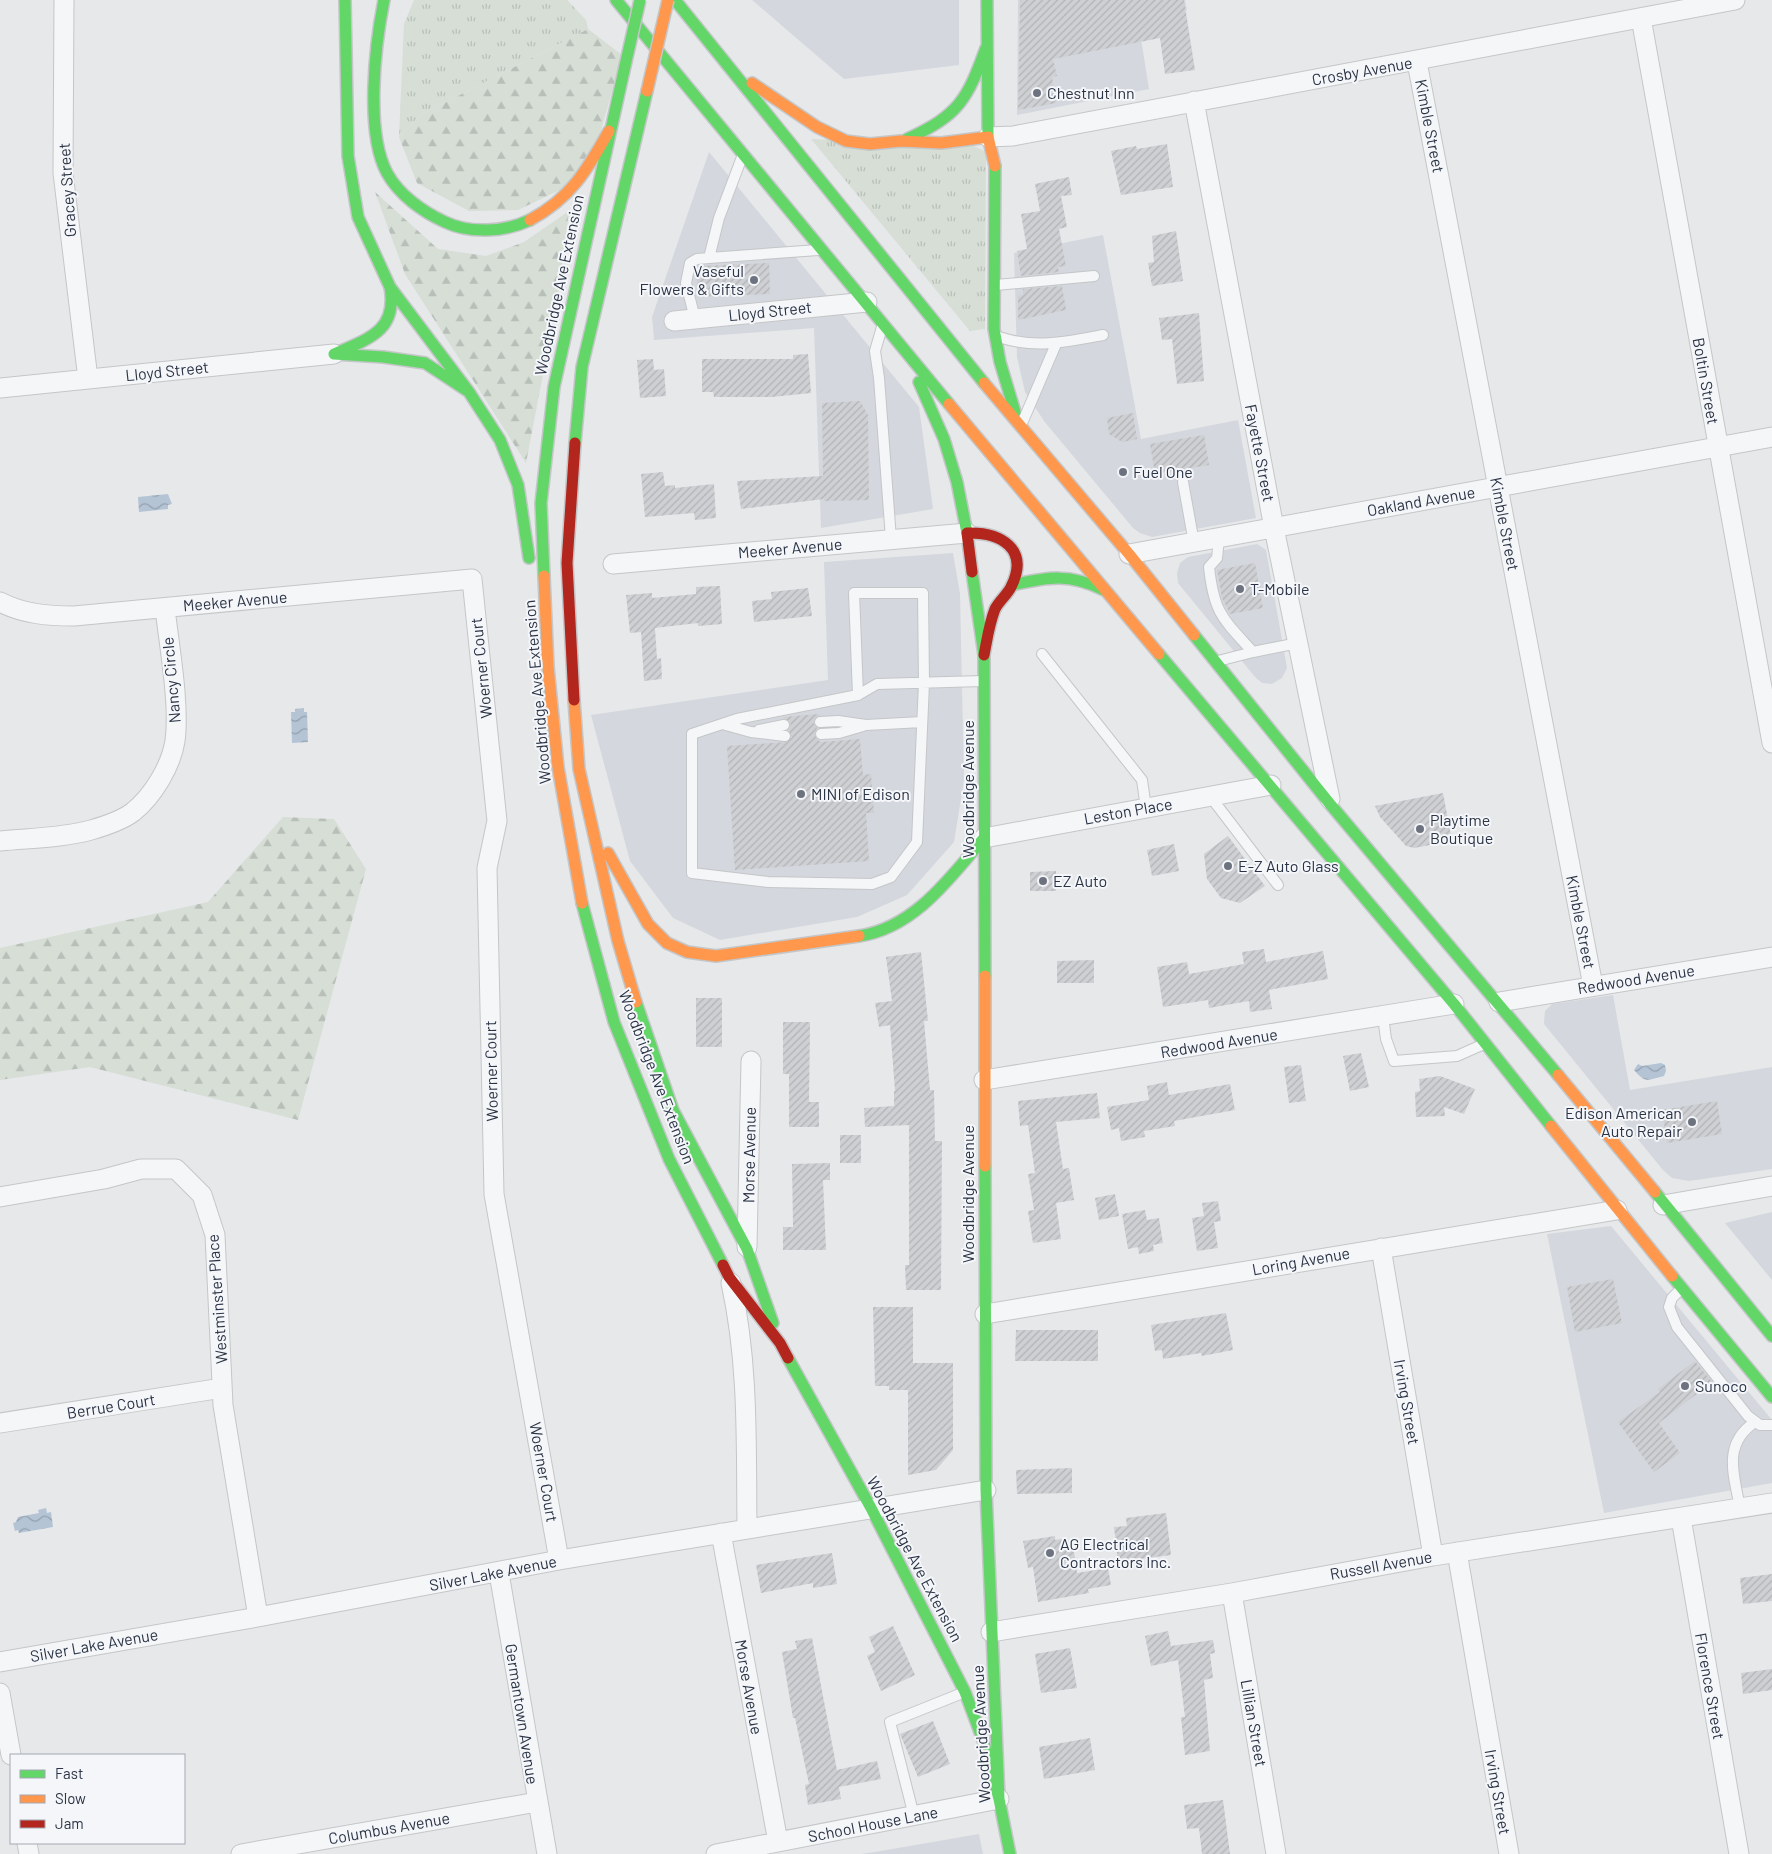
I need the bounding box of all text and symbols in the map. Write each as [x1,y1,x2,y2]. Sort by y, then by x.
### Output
street label: Crosby Avenue [1310,52,1414,89]
street label: Kimble Street [1412,78,1449,174]
place label: Chestnut Inn [1047,83,1135,102]
marker: Chestnut Inn [1031,87,1043,99]
street label: Gracey Street [54,142,79,238]
street label: Woodbridge Ave Extension [530,193,587,377]
place label: Vaseful Flowers & Gifts [640,261,744,298]
marker: Vaseful Flowers & Gifts [748,274,760,286]
street label: Lloyd Street [727,297,813,324]
street label: Boltin Street [1690,336,1723,426]
street label: Lloyd Street [124,357,210,384]
street label: Fayette Street [1242,403,1279,503]
place label: Fuel One [1133,462,1193,481]
marker: Fuel One [1117,466,1129,478]
street label: Kimble Street [1487,476,1524,572]
street label: Oakland Avenue [1365,482,1476,519]
street label: Meeker Avenue [737,533,843,562]
place label: T-Mobile [1250,579,1309,598]
marker: T-Mobile [1234,583,1246,595]
street label: Meeker Avenue [182,586,288,615]
street label: Woodbridge Ave Extension [519,599,554,785]
street label: Woerner Court [466,617,495,719]
street label: Nancy Circle [157,636,184,724]
street label: Woodbridge Avenue [958,720,977,858]
place label: MINI of Edison [811,784,910,803]
marker: MINI of Edison [795,788,807,800]
street label: Leston Place [1082,793,1174,828]
place label: Playtime Boutique [1430,810,1493,847]
marker: Playtime Boutique [1414,823,1426,835]
place label: E-Z Auto Glass [1238,856,1339,875]
marker: E-Z Auto Glass [1222,860,1234,872]
place label: EZ Auto [1053,871,1107,890]
street label: Kimble Street [1563,874,1600,970]
marker: EZ Auto [1037,875,1049,887]
street label: Redwood Avenue [1576,960,1696,997]
street label: Woodbridge Ave Extension [616,987,699,1166]
street label: Woerner Court [480,1020,501,1122]
street label: Redwood Avenue [1159,1024,1279,1061]
place label: Edison American Auto Repair [1565,1103,1682,1140]
street label: Morse Avenue [738,1107,759,1203]
marker: Edison American Auto Repair [1686,1116,1698,1128]
street label: Woodbridge Avenue [958,1125,977,1263]
street label: Westminster Place [202,1234,231,1365]
street label: Loring Avenue [1251,1243,1351,1278]
street label: Irving Street [1391,1358,1424,1446]
place label: Sunoco [1695,1376,1747,1395]
marker: Sunoco [1679,1380,1691,1392]
street label: Berrue Court [65,1389,157,1422]
street label: Woerner Court [526,1420,563,1523]
street label: Woodbridge Ave Extension [864,1473,967,1645]
place label: AG Electrical Contractors Inc. [1060,1534,1171,1571]
street label: Russell Avenue [1328,1546,1434,1583]
marker: AG Electrical Contractors Inc. [1044,1547,1056,1559]
street label: Silver Lake Avenue [428,1551,558,1594]
street label: Silver Lake Avenue [28,1624,159,1665]
street label: Florence Street [1692,1631,1729,1741]
street label: Morse Avenue [732,1638,767,1736]
street label: Germantown Avenue [502,1642,543,1786]
street label: Woodbridge Avenue [967,1665,994,1803]
street label: Lillian Street [1237,1678,1272,1768]
street label: Irving Street [1482,1748,1515,1836]
legend [10,1754,185,1844]
text: Fast [55,1764,83,1782]
text: Slow [55,1789,86,1807]
street label: School House Lane [806,1802,939,1845]
street label: Columbus Avenue [327,1807,451,1848]
text: Jam [55,1814,84,1832]

